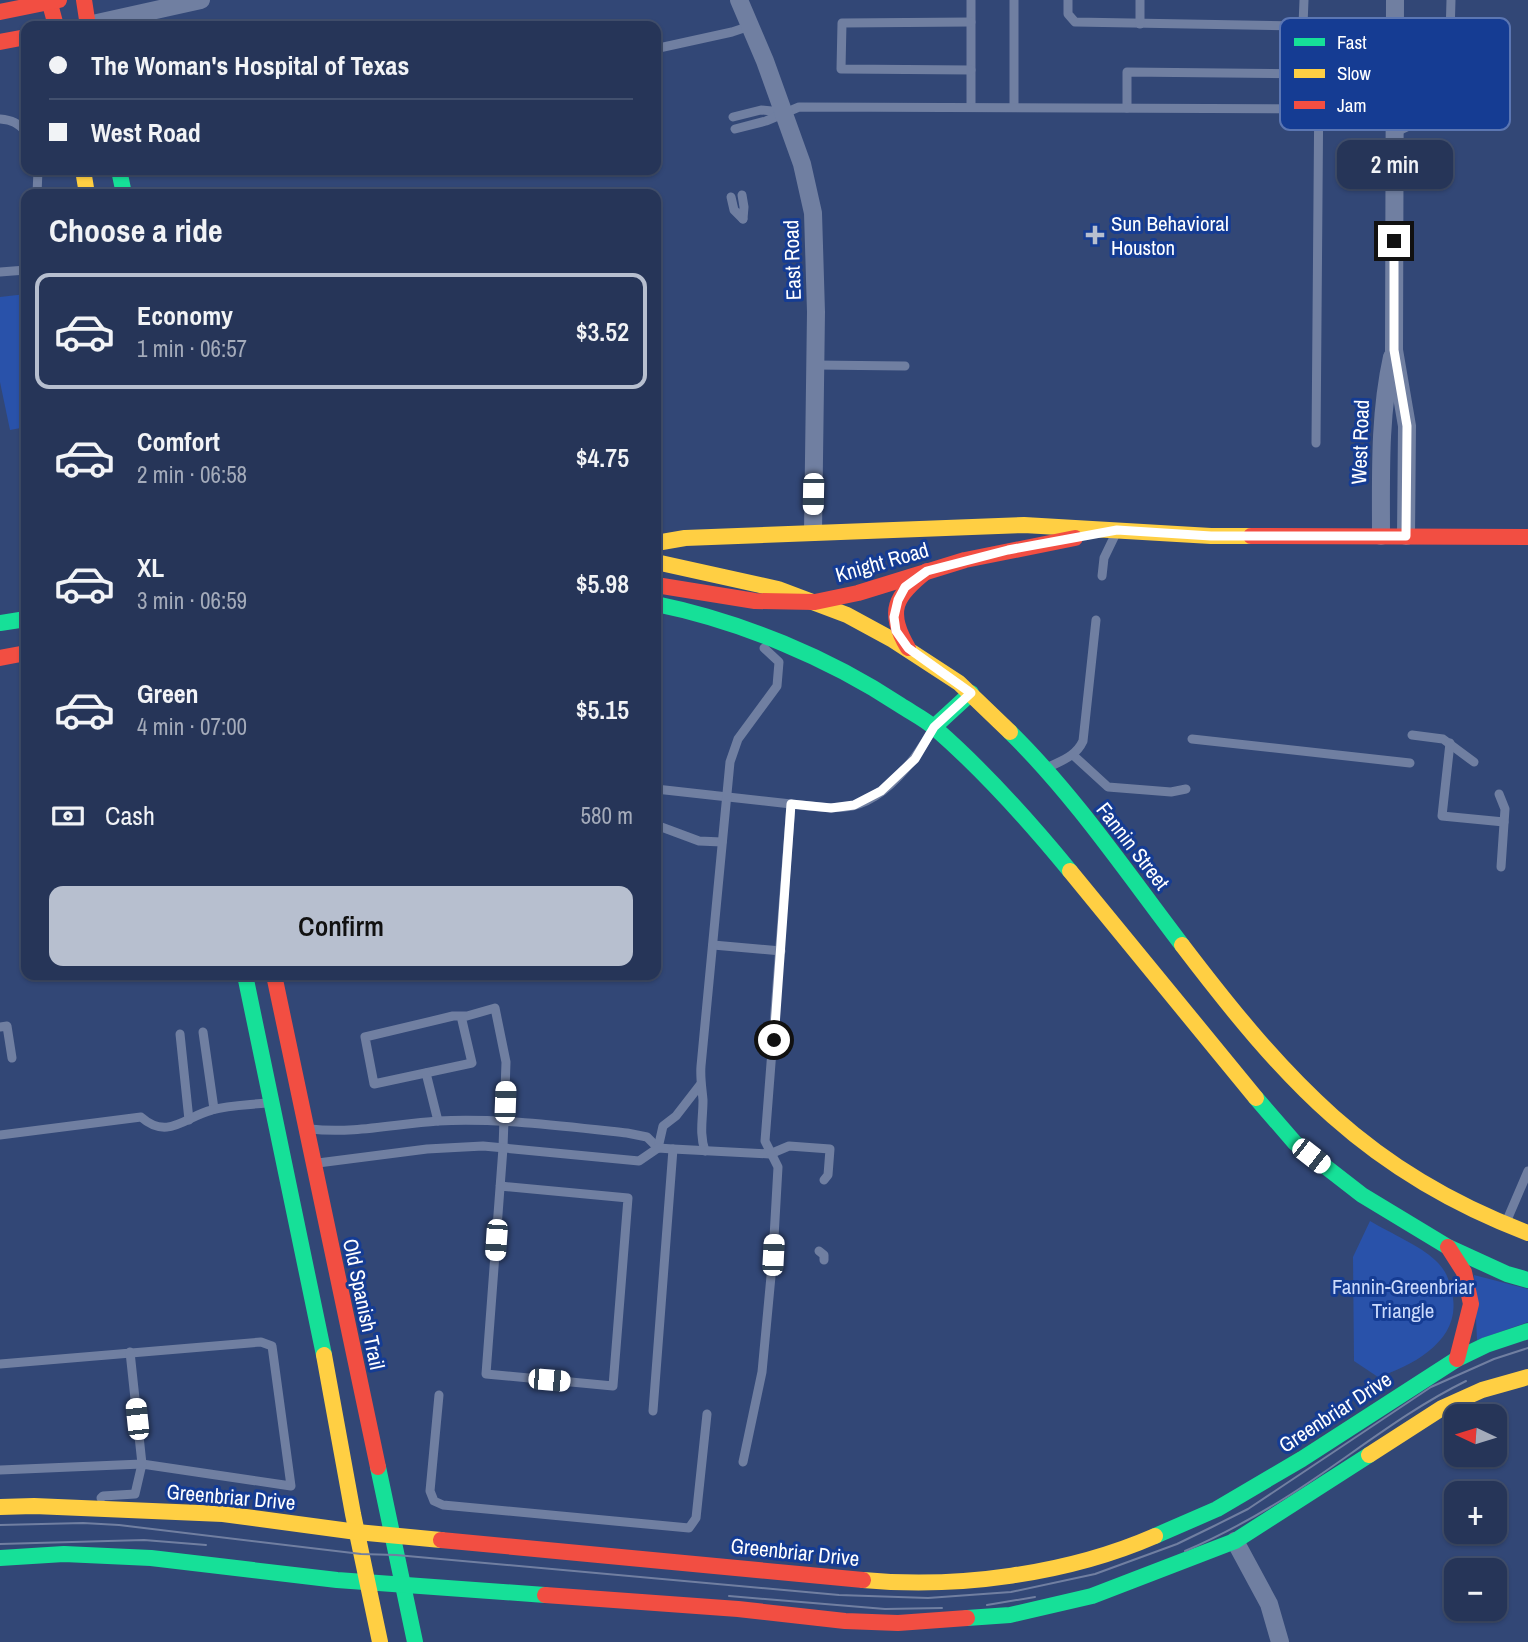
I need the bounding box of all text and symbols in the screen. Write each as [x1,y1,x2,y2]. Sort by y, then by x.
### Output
legend [1280,18,1510,130]
text: Fast [1337,29,1367,55]
text: The Woman's Hospital of Texas [91,48,409,83]
text: Slow [1337,60,1372,86]
text: Jam [1337,92,1366,118]
text: West Road [91,115,201,150]
callout: 2 min [1336,140,1452,188]
text: 2 min [1371,149,1419,180]
text: Choose a ride [49,209,223,252]
place label: Sun Behavioral Houston [1111,209,1229,262]
street label: East Road [776,219,808,301]
marker: Sun Behavioral Houston [1085,225,1105,245]
route end [1378,225,1410,257]
text: Economy [137,298,233,333]
icon: car [53,300,116,363]
text: $3.52 [576,314,629,349]
text: 1 min · 06:57 [137,333,247,364]
street label: West Road [1344,399,1376,485]
text: Comfort [137,424,220,459]
icon: car [53,426,116,489]
text: $4.75 [576,440,629,475]
text: 2 min · 06:58 [137,459,247,490]
car [803,473,824,515]
street label: Knight Road [832,535,932,589]
text: XL [137,550,164,585]
icon: car [53,552,116,615]
text: $5.98 [576,566,629,601]
text: 3 min · 06:59 [137,585,247,616]
text: Green [137,676,199,711]
icon: car [53,678,116,741]
text: $5.15 [576,692,629,727]
text: 4 min · 07:00 [137,711,247,742]
street label: Fannin Street [1090,796,1176,896]
icon: cash [49,797,87,835]
text: Cash [105,798,155,833]
text: 580 m [581,800,633,831]
button: Confirm [49,886,633,966]
route start [758,1024,790,1056]
car [494,1081,517,1123]
car [1288,1135,1335,1177]
car [485,1218,508,1262]
car [762,1233,785,1277]
street label: Old Spanish Trail [336,1236,392,1372]
park label: Fannin-Greenbriar Triangle [1332,1272,1474,1325]
street label: Greenbriar Drive [1273,1365,1397,1459]
car [528,1368,571,1392]
car [125,1397,150,1441]
north arrow [1444,1404,1507,1466]
map controls [1444,1404,1507,1621]
street label: Greenbriar Drive [165,1477,297,1517]
button: + [1444,1481,1507,1544]
street label: Greenbriar Drive [729,1531,861,1573]
button: − [1444,1558,1507,1621]

